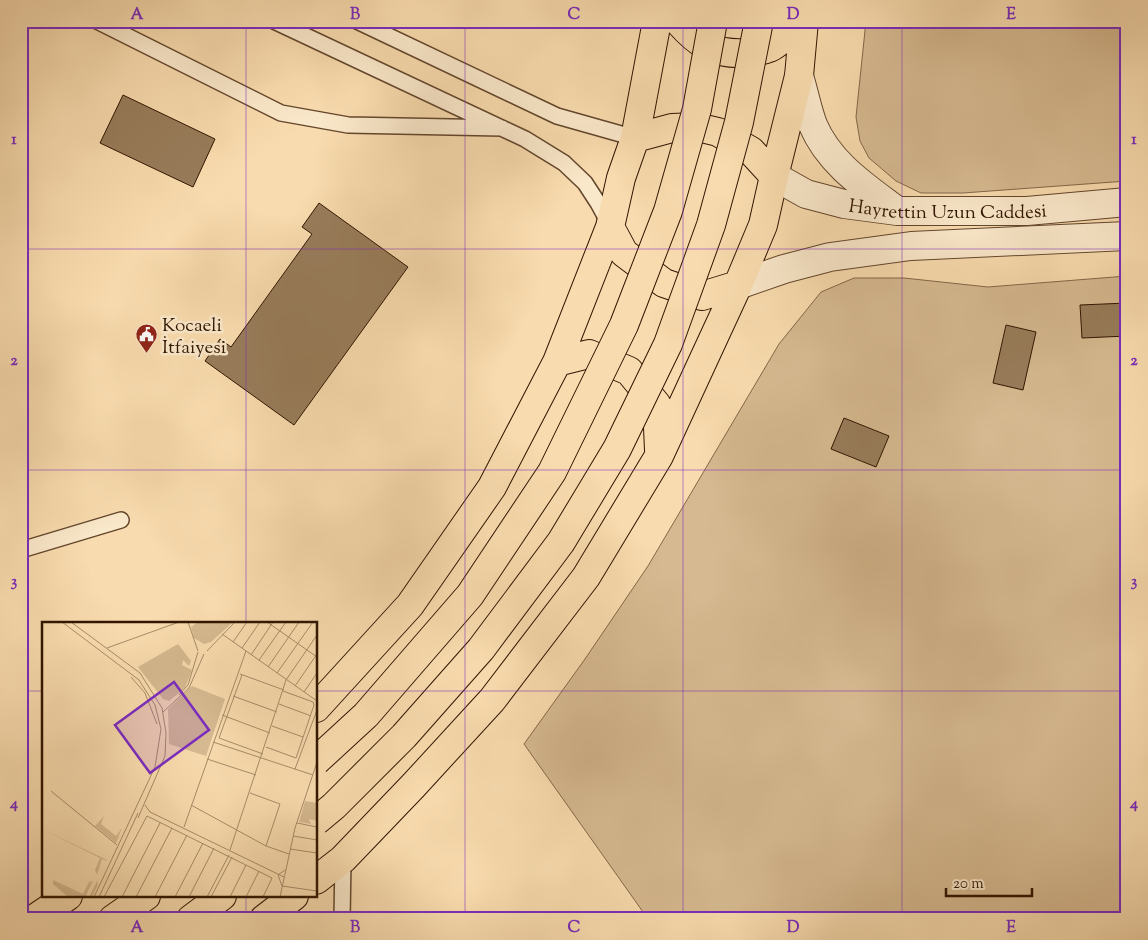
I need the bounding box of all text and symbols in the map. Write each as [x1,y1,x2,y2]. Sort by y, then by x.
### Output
text: A [131,4,144,27]
text: B [350,4,360,27]
text: C [568,4,581,27]
text: D [787,4,800,27]
text: E [1006,4,1016,27]
text: 1 [11,129,17,152]
text: 1 [1131,129,1137,152]
street label: Hayrettin Uzun Caddesi [847,194,1048,227]
place label: Kocaeli İtfaiyesi [162,313,226,362]
public building icon: Kocaeli İtfaiyesi [134,323,158,354]
text: 2 [10,350,18,373]
text: 2 [1130,350,1138,373]
text: 3 [11,571,18,594]
text: 3 [1131,571,1138,594]
inset map [42,622,318,898]
text: 4 [9,793,18,816]
text: 4 [1129,793,1138,816]
scale bar [946,865,1032,897]
text: 20 m [953,874,984,895]
text: A [131,917,144,940]
text: B [350,917,360,940]
text: C [568,917,581,940]
text: D [787,917,800,940]
text: E [1006,917,1016,940]

